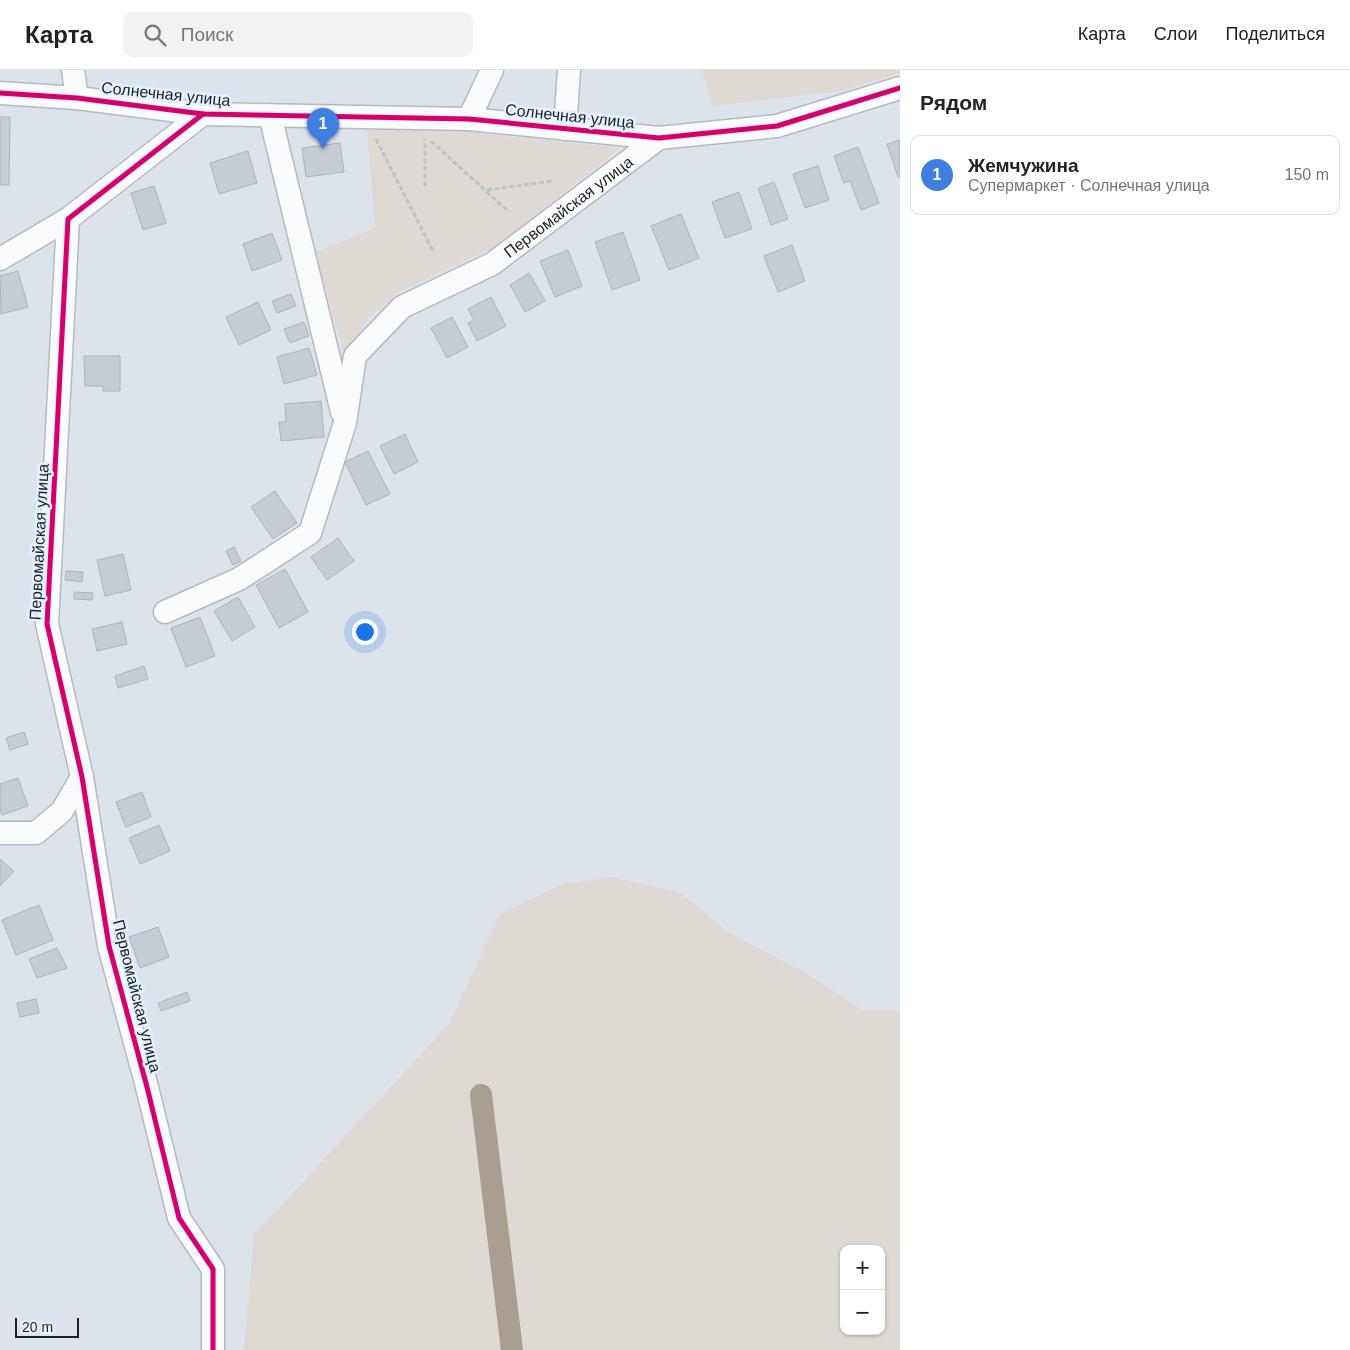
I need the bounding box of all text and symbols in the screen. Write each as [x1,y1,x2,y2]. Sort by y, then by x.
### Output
search box [123,12,473,57]
text: Карта [25,21,93,48]
icon: search [141,21,169,49]
text: Поиск [181,24,233,45]
text: Карта [1078,24,1126,44]
text: Слои [1154,24,1198,44]
text: Поделиться [1226,24,1325,44]
street label: Солнечная улица [101,79,232,109]
text: Рядом [920,91,987,114]
street label: Солнечная улица [505,101,636,131]
pin: 1 [307,108,339,149]
street label: Первомайская улица [501,152,636,260]
text: Жемчужина [968,155,1079,176]
text: 1 [933,166,941,183]
text: 150 m [1285,166,1329,183]
text: Супермаркет · Солнечная улица [968,177,1210,194]
street label: Первомайская улица [26,463,52,621]
your location [352,619,378,645]
street label: Первомайская улица [110,918,164,1074]
map controls [840,1245,885,1335]
button: + [840,1245,885,1290]
button: − [840,1290,885,1335]
scale bar [15,1315,79,1338]
text: 20 m [22,1319,53,1335]

